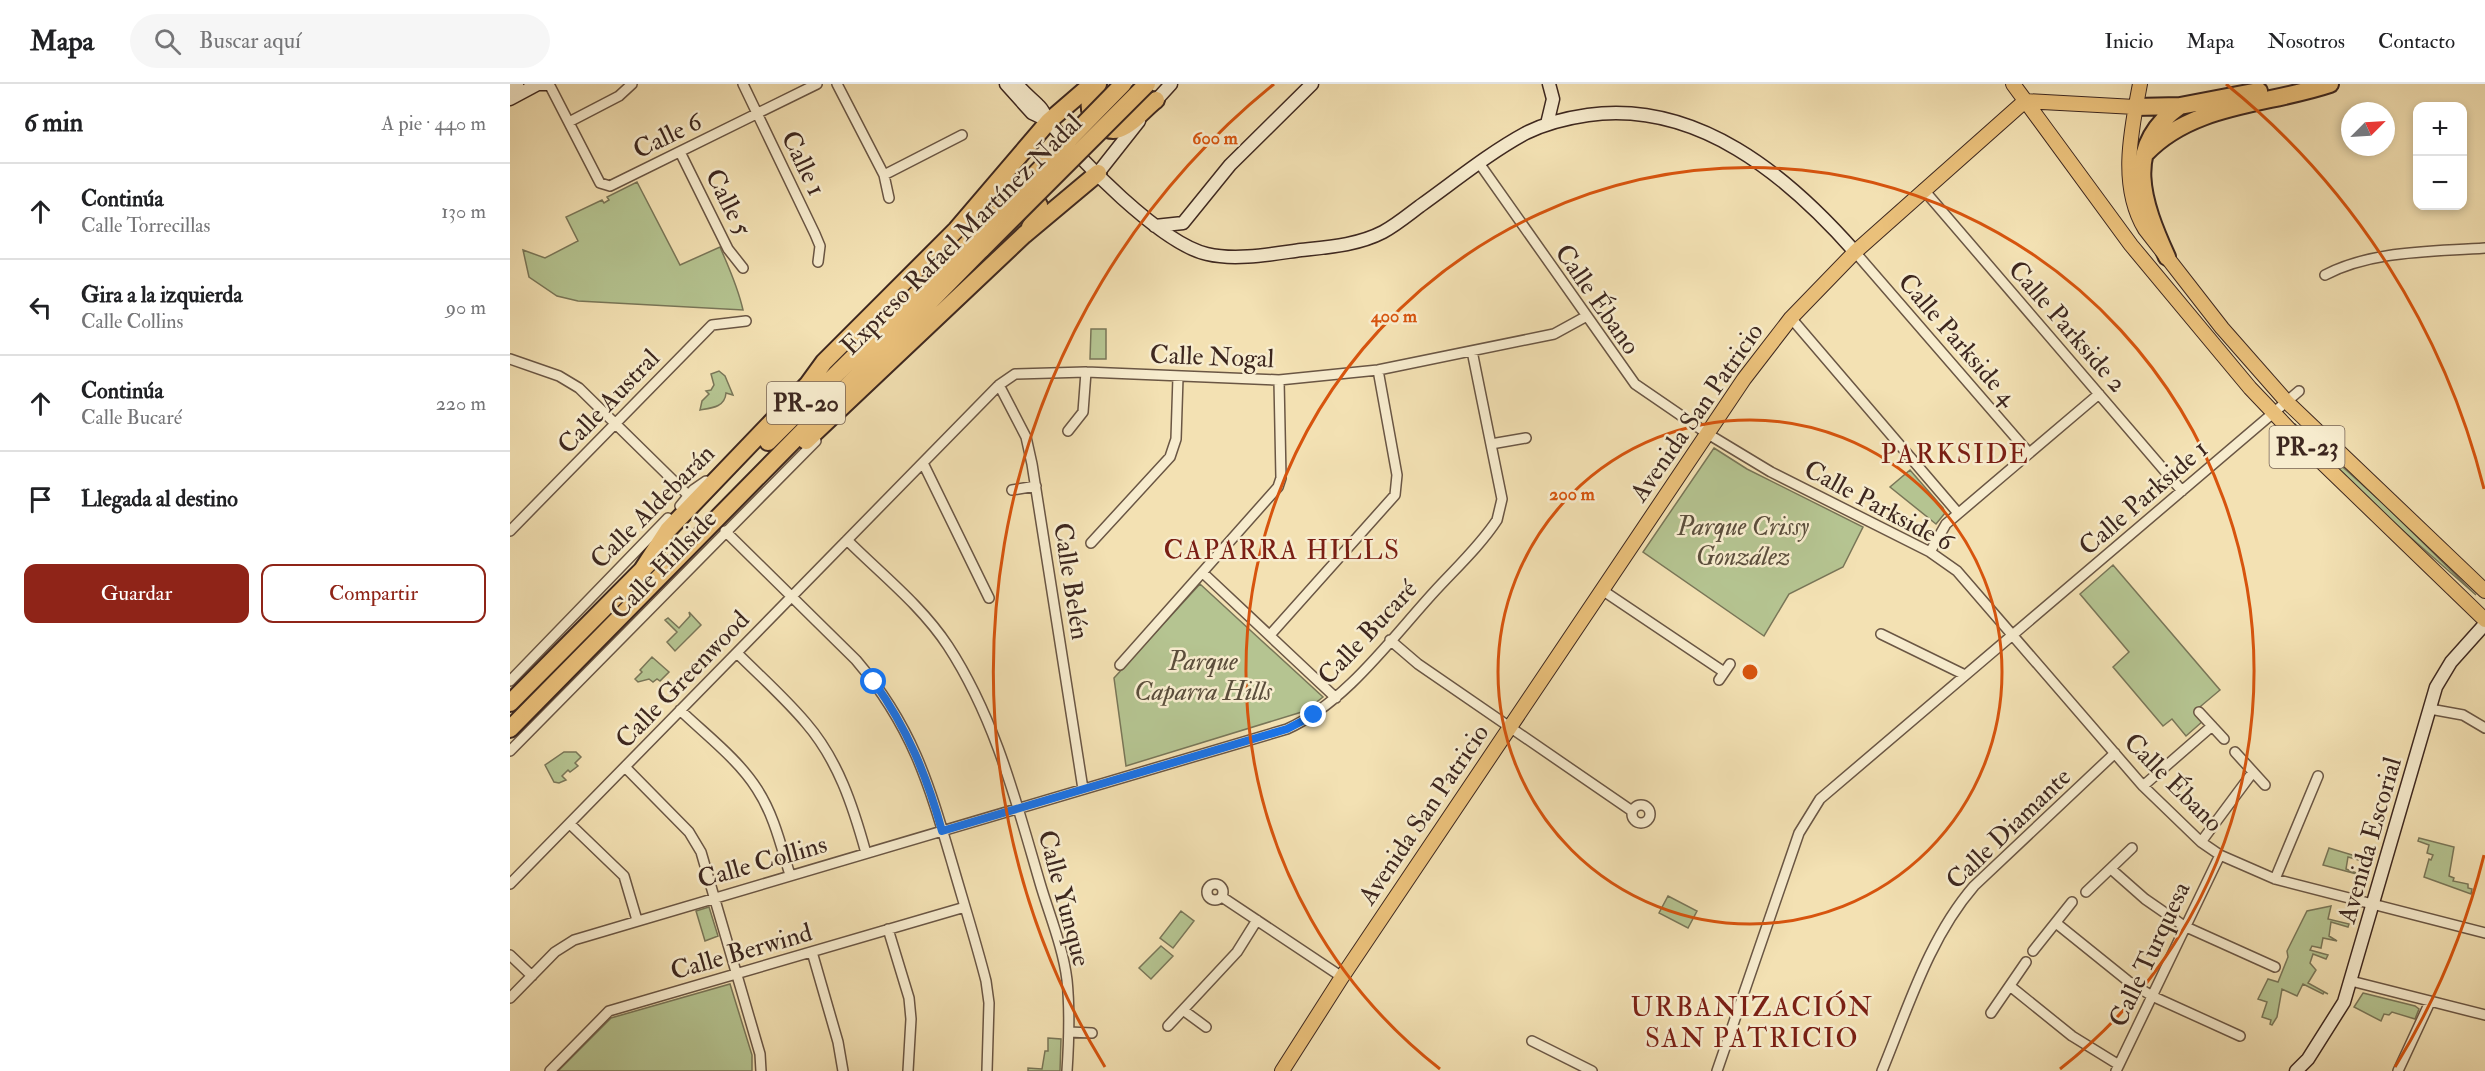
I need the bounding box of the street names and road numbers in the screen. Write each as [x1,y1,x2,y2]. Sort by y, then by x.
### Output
street label: Calle 6 [628,105,709,166]
street label: Expreso Rafael Martínez Nadal [834,107,1090,363]
street label: Calle 1 [774,126,832,201]
street label: Calle 5 [698,164,759,242]
street label: Calle Ébano [1548,237,1648,361]
street label: Calle Parkside 2 [2001,254,2133,399]
street label: Calle Parkside 4 [1891,267,2024,413]
street label: Avenida San Patricio [1623,317,1770,509]
street label: Calle Nogal [1149,339,1275,375]
street label: Calle Austral [551,342,667,461]
road number: PR-20 [767,382,845,424]
road number: PR-23 [2270,426,2344,468]
street label: Calle Parkside 1 [2073,433,2215,562]
street label: Calle Aldebarán [584,438,722,576]
street label: Calle Parkside 6 [1799,453,1960,559]
street label: Calle Hillside [604,503,724,626]
street label: Calle Belén [1046,520,1096,642]
street label: Calle Bucaré [1311,574,1424,692]
street label: Calle Greenwood [609,604,757,755]
street label: Avenida San Patricio [1351,718,1496,912]
street label: Calle Ébano [2117,725,2231,839]
street label: Avenida Escorial [2331,753,2409,928]
street label: Calle Diamante [1940,761,2078,896]
street label: Calle Yunque [1031,827,1098,970]
street label: Calle Collins [694,828,831,896]
street label: Calle Turquesa [2102,876,2198,1032]
street label: Calle Berwind [667,916,816,987]

